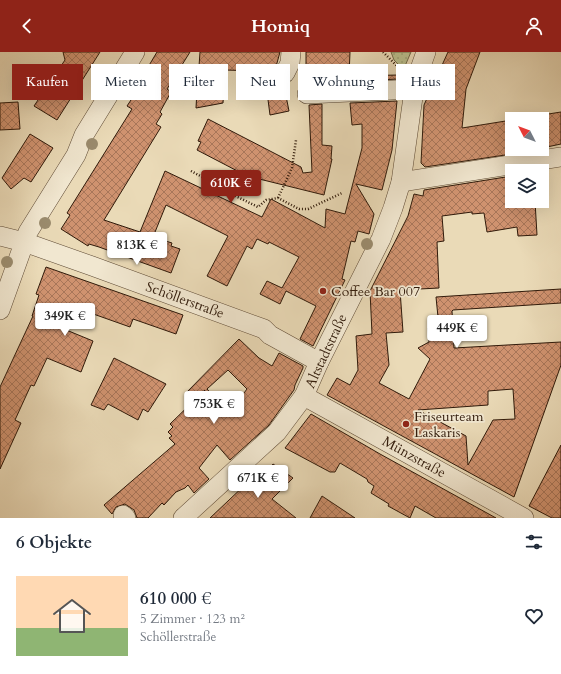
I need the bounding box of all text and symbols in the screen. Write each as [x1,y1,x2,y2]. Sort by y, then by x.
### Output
text: Homiq [251,14,310,39]
icon: back [16,15,38,37]
icon: person [523,15,545,37]
chip: Kaufen [12,64,83,100]
chip: Mieten [91,64,161,100]
chip: Filter [169,64,228,100]
chip: Neu [236,64,290,100]
chip: Wohnung [298,64,388,100]
chip: Haus [396,64,455,100]
north arrow [505,112,549,156]
map controls [505,112,549,208]
button: layers [505,164,549,208]
pin: 610K € [198,170,264,204]
text: 610K € [210,174,252,192]
pin: 813K € [104,232,170,266]
text: 813K € [116,236,158,254]
street label: Schöllerstraße [143,277,227,323]
place label: Coffee Bar 007 [331,282,420,301]
marker: Coffee Bar 007 [318,286,328,296]
pin: 349K € [32,303,98,337]
text: 349K € [44,307,86,325]
street label: Altstadtstraße [300,311,352,391]
pin: 449K € [424,315,490,349]
text: 449K € [436,319,478,337]
pin: 753K € [181,391,247,425]
text: 753K € [193,395,235,413]
place label: Friseurteam Laskaris [414,407,484,442]
marker: Friseurteam Laskaris [401,419,411,429]
street label: Münzstraße [379,432,449,482]
pin: 671K € [225,465,291,499]
text: 671K € [237,469,279,487]
text: 6 Objekte [16,531,92,554]
icon: filters [523,531,545,553]
text: 610 000 € [140,587,212,610]
icon: home [48,592,96,640]
icon: heart [523,605,545,627]
text: 5 Zimmer · 123 m² [140,610,245,628]
text: Schöllerstraße [140,628,216,646]

